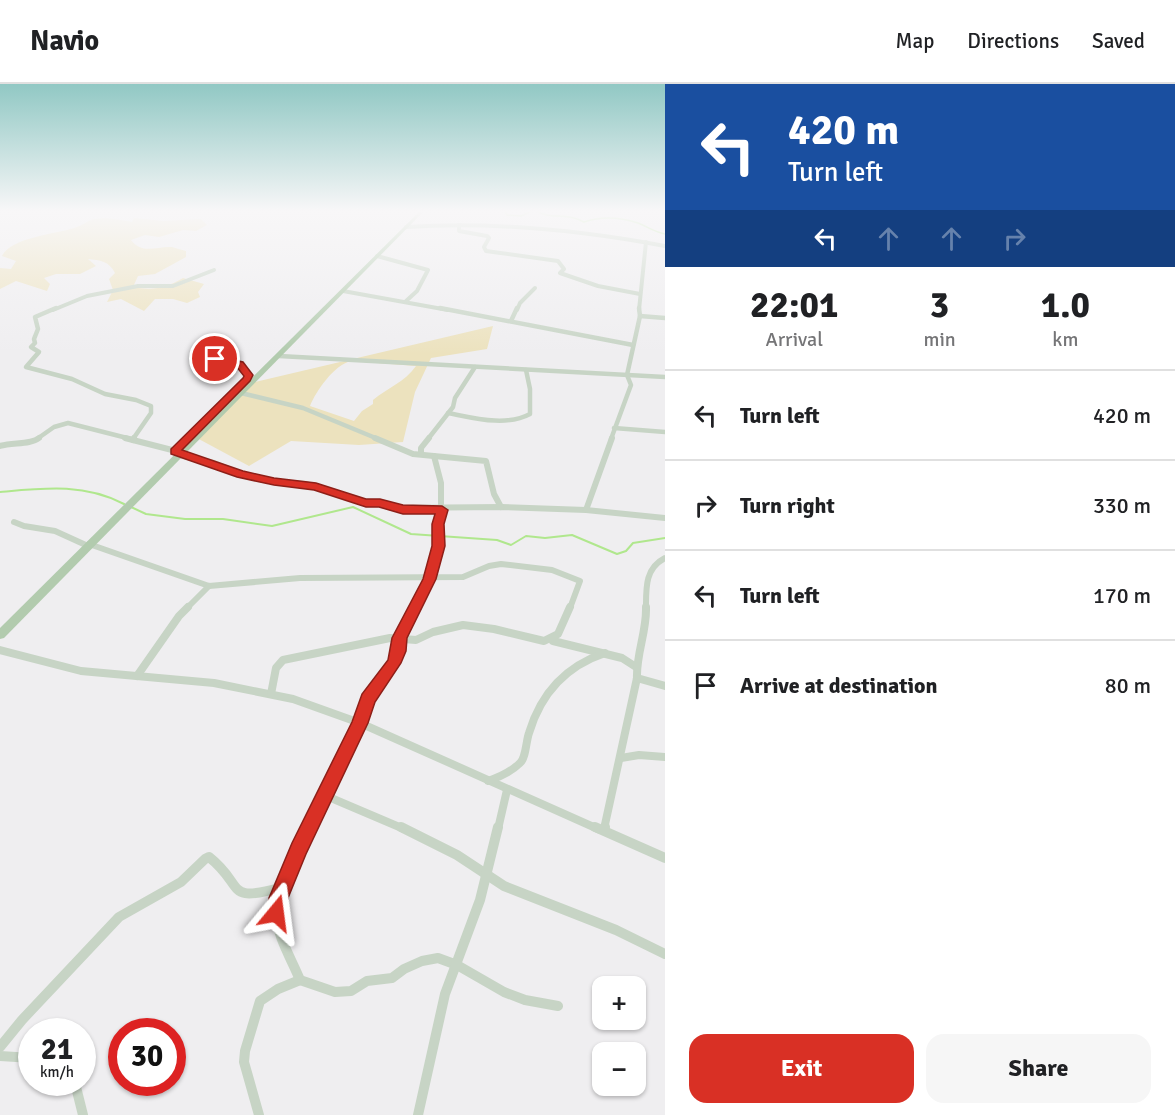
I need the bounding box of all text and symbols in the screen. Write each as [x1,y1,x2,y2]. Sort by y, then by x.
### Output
text: Navio [30,24,99,58]
text: Map [896,28,934,54]
text: Directions [967,28,1059,54]
text: Saved [1092,28,1145,54]
text: 420 m [788,105,899,156]
icon: left [689,108,767,186]
text: Turn left [788,156,883,189]
icon: left [809,222,842,255]
icon: ahead [872,222,905,255]
icon: ahead [935,222,968,255]
icon: right [998,222,1031,255]
text: 22:01 [750,283,838,328]
text: 3 [930,283,949,328]
text: 1.0 [1041,283,1090,328]
text: Arrival [765,327,823,352]
text: min [923,327,956,352]
text: km [1052,327,1078,352]
pin [189,333,240,384]
icon: arrive [198,342,231,375]
icon: left [689,399,722,432]
text: Turn left [740,402,820,429]
text: 420 m [1093,402,1151,429]
icon: right [689,489,722,522]
text: Turn right [740,492,835,519]
text: 330 m [1093,492,1151,519]
icon: left [689,579,722,612]
text: Turn left [740,582,820,609]
text: 170 m [1093,582,1151,609]
icon: arrive [689,669,722,702]
text: Arrive at destination [740,672,937,699]
text: 80 m [1105,672,1151,699]
position arrow [244,881,308,945]
map controls [592,976,646,1096]
button: + [592,976,646,1030]
speed limit sign: 30 [108,1018,186,1096]
text: 21 [41,1031,73,1068]
button: Exit [689,1034,914,1103]
button: Share [926,1034,1151,1103]
button: − [592,1042,646,1096]
text: km/h [40,1063,74,1081]

